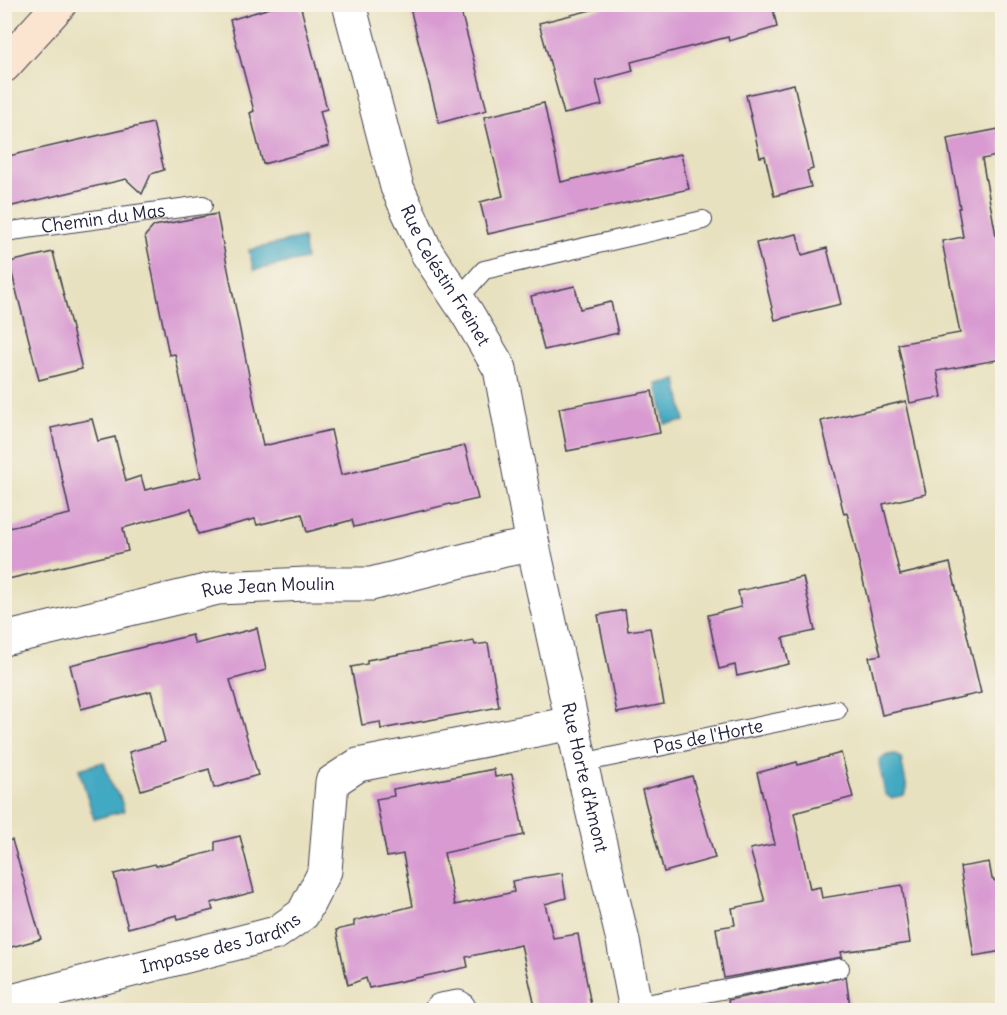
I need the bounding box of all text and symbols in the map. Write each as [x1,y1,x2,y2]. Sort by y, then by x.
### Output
street label: Chemin du Mas [40,198,166,238]
street label: Rue Celéstin Freinet [396,201,496,350]
street label: Rue Jean Moulin [199,572,335,603]
street label: Rue Horte d'Amont [557,700,614,855]
street label: Pas de l'Horte [651,714,765,759]
street label: Impasse des Jardins [138,907,305,978]

